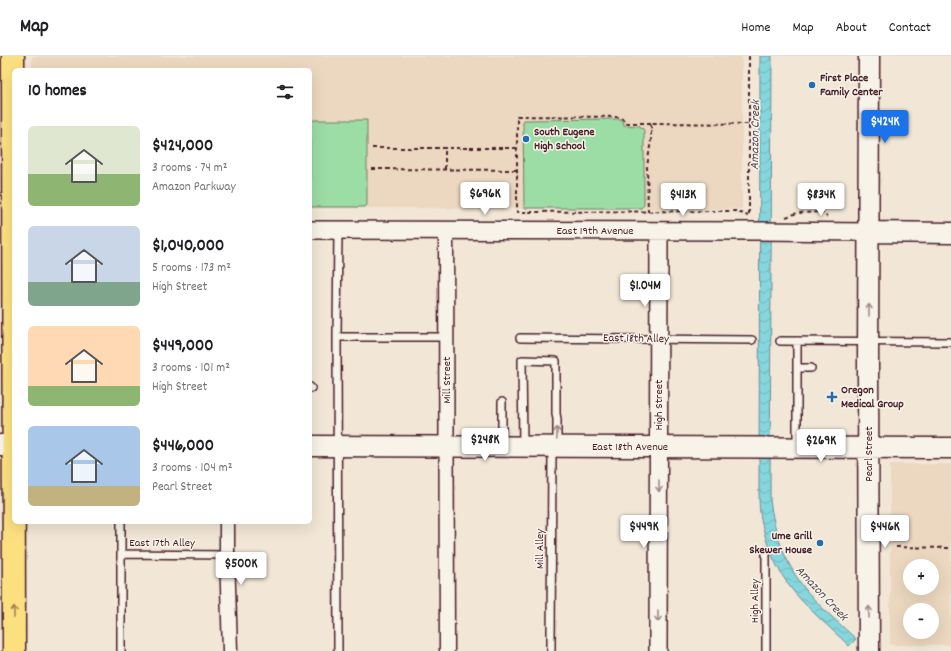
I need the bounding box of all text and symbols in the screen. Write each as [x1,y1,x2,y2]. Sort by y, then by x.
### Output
text: Map [20,14,49,41]
text: Home [741,18,770,38]
text: Map [792,18,814,38]
text: About [836,18,867,38]
text: Contact [889,18,931,38]
place label: First Place Family Center [820,70,883,101]
text: 10 homes [28,80,87,104]
marker: First Place Family Center [807,80,817,90]
icon: filters [274,81,296,103]
water label: Amazon Creek [746,98,766,170]
pin: $424K [857,110,913,144]
text: $424K [870,113,900,132]
place label: South Eugene High School [534,124,595,155]
marker: South Eugene High School [521,134,531,144]
text: $424,000 [152,135,213,159]
icon: home [60,142,108,190]
text: 3 rooms · 74 m² [152,159,228,178]
text: Amazon Parkway [152,178,236,197]
pin: $696K [457,182,513,216]
pin: $413K [655,183,711,217]
pin: $834K [793,183,849,217]
text: $696K [469,185,501,204]
text: $413K [670,186,696,205]
text: $834K [807,186,835,205]
street label: East 19th Avenue [557,223,633,240]
text: $1,040,000 [152,235,224,259]
icon: home [60,242,108,290]
text: 5 rooms · 173 m² [152,259,231,278]
pin: $1.04M [612,274,678,308]
text: $1.04M [629,277,661,296]
text: High Street [152,278,207,297]
one-way arrow [865,304,873,317]
street label: East 18th Alley [603,330,670,348]
text: $449,000 [152,335,214,359]
icon: home [60,342,108,390]
street label: Mill Street [439,356,456,403]
text: 3 rooms · 101 m² [152,359,230,378]
text: High Street [152,378,207,397]
street label: High Street [651,379,668,431]
place label: Oregon Medical Group [841,382,904,413]
marker: Oregon Medical Group [826,391,838,403]
street label: Pearl Street [861,426,878,482]
one-way arrow [553,427,561,440]
pin: $248K [457,428,513,462]
pin: $269K [793,429,849,463]
text: $248K [471,431,499,450]
text: $269K [806,432,836,451]
text: $446,000 [152,435,214,459]
street label: East 18th Avenue [592,439,668,456]
icon: home [60,442,108,490]
text: 3 rooms · 104 m² [152,459,232,478]
text: Pearl Street [152,478,212,497]
one-way arrow [655,479,663,492]
pin: $449K [616,515,672,549]
pin: $446K [857,515,913,549]
text: $449K [629,518,659,537]
text: $446K [870,518,900,537]
street label: Mill Alley [532,528,549,569]
place label: Ume Grill Skewer House [749,528,813,559]
street label: East 17th Alley [129,535,196,552]
marker: Ume Grill Skewer House [815,538,825,548]
pin: $500K [213,552,269,586]
text: $500K [225,555,257,574]
map controls [903,559,939,639]
button: + [903,559,939,595]
water label: Amazon Creek [790,562,853,627]
street label: High Alley [747,578,764,623]
button: − [903,603,939,639]
one-way arrow [10,606,18,619]
one-way arrow [865,606,873,619]
one-way arrow [654,609,662,622]

